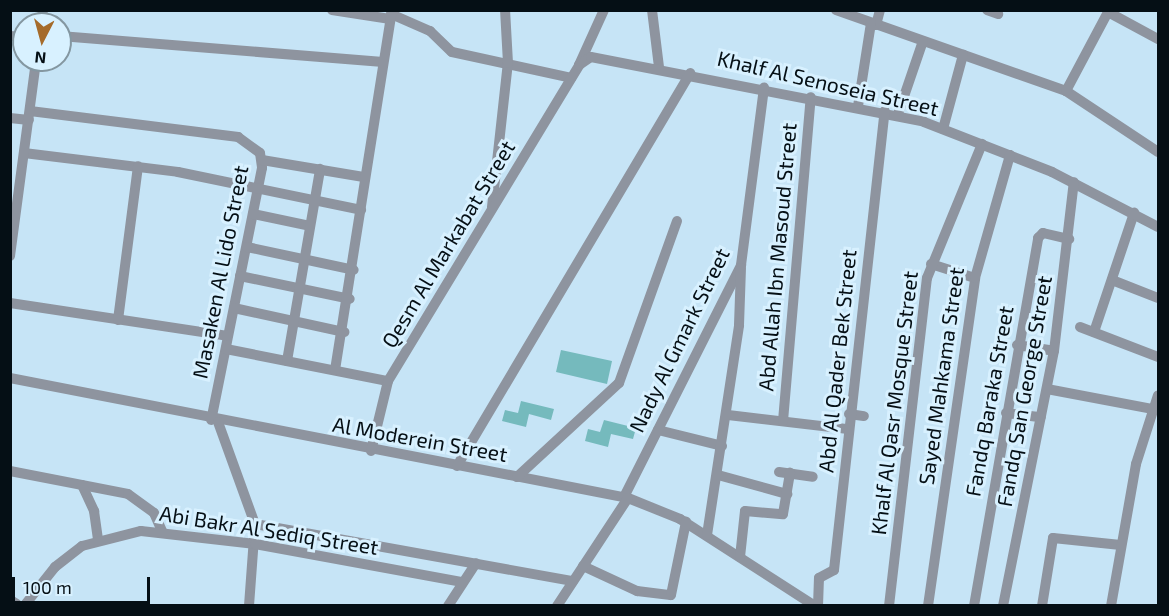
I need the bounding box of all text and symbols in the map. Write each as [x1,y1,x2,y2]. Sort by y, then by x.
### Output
north arrow [12,12,72,72]
street label: Khalf Al Senoseia Street [714,45,942,121]
text: N [34,48,47,68]
street label: Abd Allah Ibn Masoud Street [753,122,801,392]
street label: Qesm Al Markabat Street [376,135,520,353]
street label: Masaken Al Lido Street [187,163,253,381]
street label: Nady Al Gmark Street [623,243,735,437]
street label: Abd Al Qader Bek Street [813,247,861,475]
street label: Sayed Mahkama Street [913,266,969,486]
street label: Khalf Al Qasr Mosque Street [865,269,923,537]
street label: Fandq San George Street [991,274,1057,508]
street label: Fandq Baraka Street [960,304,1018,498]
street label: Al Moderein Street [330,411,510,467]
street label: Abi Bakr Al Sediq Street [157,500,381,560]
scale bar [15,565,153,603]
text: 100 m [23,576,72,598]

